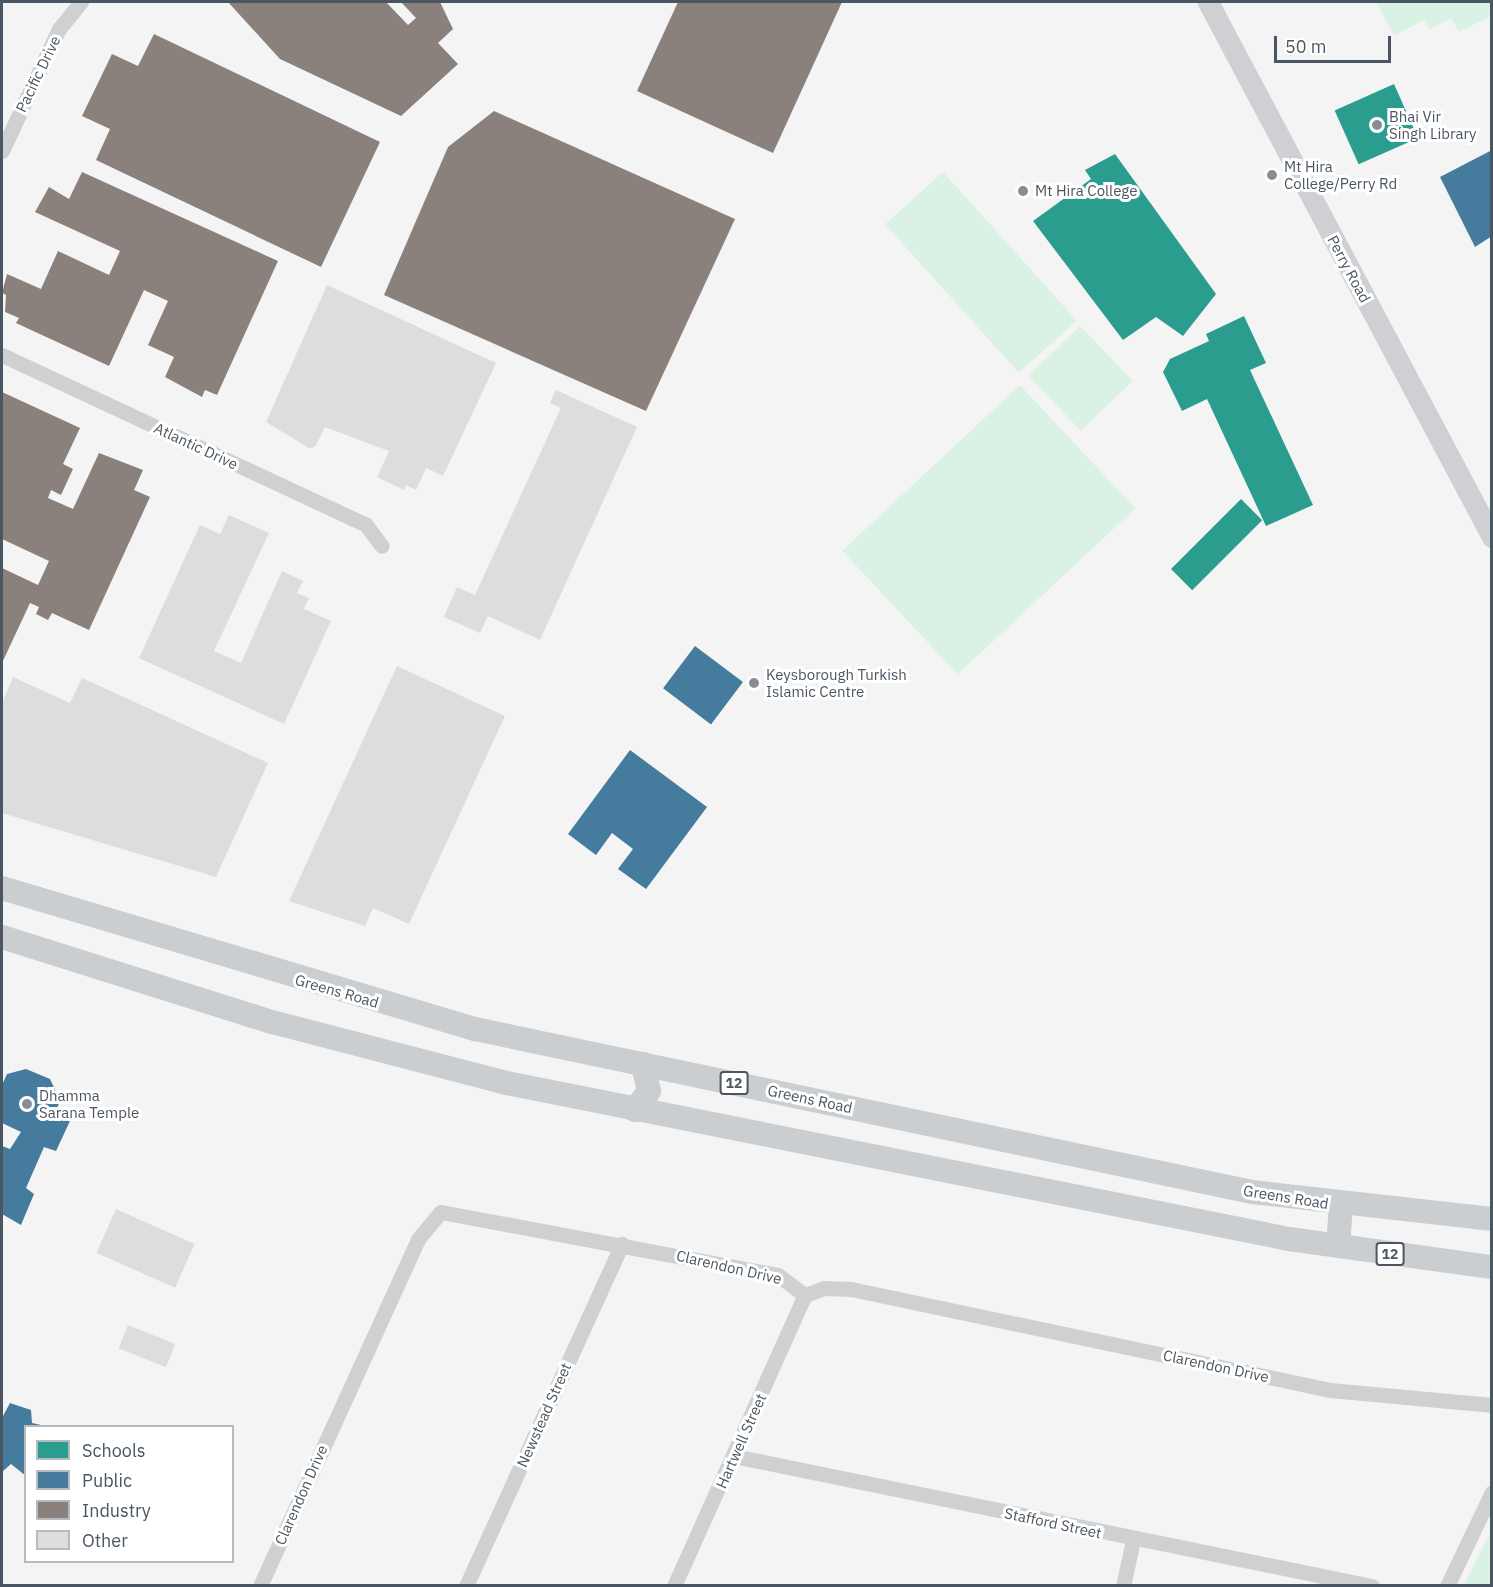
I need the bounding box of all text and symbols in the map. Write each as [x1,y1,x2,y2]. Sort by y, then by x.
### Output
scale bar [1277,24,1394,62]
street label: Pacific Drive [12,33,64,115]
text: 50 m [1285,35,1327,58]
place label: Bhai Vir Singh Library [1389,107,1477,142]
marker: Bhai Vir Singh Library [1370,118,1384,132]
place label: Mt Hira College/Perry Rd [1284,157,1397,192]
marker: Mt Hira College/Perry Rd [1265,168,1279,182]
place label: Mt Hira College [1035,182,1137,200]
marker: Mt Hira College [1016,184,1030,198]
street label: Perry Road [1324,232,1374,306]
street label: Atlantic Drive [151,419,241,473]
place label: Keysborough Turkish Islamic Centre [766,665,907,700]
marker: Keysborough Turkish Islamic Centre [747,676,761,690]
street label: Greens Road [293,970,381,1012]
road number: 12 [719,1072,749,1094]
street label: Greens Road [766,1081,854,1117]
place label: Dhamma Sarana Temple [39,1086,139,1121]
marker: Dhamma Sarana Temple [20,1097,34,1111]
street label: Greens Road [1242,1181,1330,1213]
road number: 12 [1375,1243,1405,1265]
street label: Clarendon Drive [675,1246,783,1288]
street label: Clarendon Drive [1162,1346,1270,1386]
street label: Newstead Street [513,1360,575,1470]
street label: Hartwell Street [712,1391,770,1491]
legend [24,1425,234,1563]
text: Schools [82,1439,146,1462]
street label: Clarendon Drive [271,1442,331,1548]
text: Public [82,1469,132,1492]
text: Industry [82,1499,151,1522]
street label: Stafford Street [1003,1504,1103,1542]
text: Other [82,1529,128,1552]

